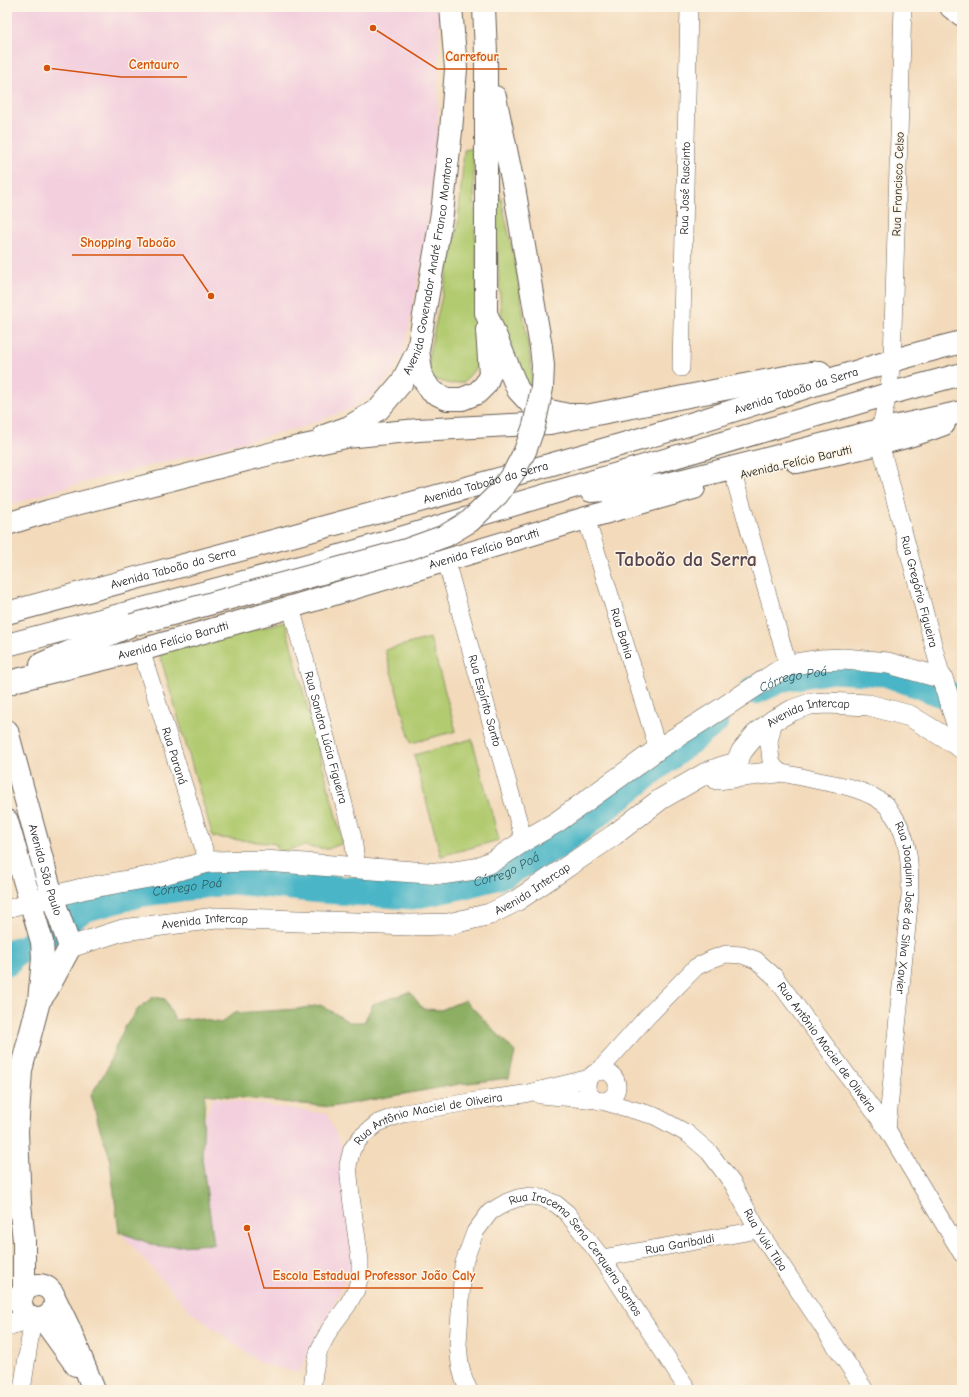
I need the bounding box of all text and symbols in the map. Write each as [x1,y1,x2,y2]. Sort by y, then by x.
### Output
callout: Carrefour [437,44,507,69]
text: Carrefour [445,49,500,64]
callout: Centauro [121,52,187,77]
text: Centauro [129,57,179,72]
street label: Rua Francisco Celso [889,131,907,237]
street label: Rua José Ruscinto [677,141,693,235]
street label: Avenida Govenador André Franco Montoro [400,156,455,377]
callout: Shopping Taboão [72,230,183,255]
text: Shopping Taboão [80,235,176,250]
street label: Avenida Taboão da Serra [732,364,860,417]
street label: Avenida Felício Barutti [739,442,853,482]
street label: Avenida Taboão da Serra [421,459,550,507]
street label: Avenida Felício Barutti [427,526,541,572]
street label: Rua Gregório Figueira [898,534,941,649]
street label: Avenida Taboão da Serra [109,544,237,592]
district label: Taboão da Serra [615,548,757,571]
street label: Rua Bahia [608,606,637,661]
street label: Avenida Felício Barutti [116,618,230,662]
street label: Rua Espírito Santo [465,653,504,748]
water label: Córrego Poá [757,663,828,695]
street label: Rua Sandra Lúcia Figueira [302,670,350,805]
street label: Avenida Intercap [764,696,850,730]
street label: Rua Paraná [159,725,190,786]
street label: Rua Joaquim José da Silva Xavier [892,819,917,995]
street label: Avenida São Paulo [26,822,65,917]
water label: Córrego Poá [472,849,542,889]
street label: Avenida Intercap [492,860,573,918]
water label: Córrego Poá [151,875,223,899]
street label: Avenida Intercap [161,911,248,932]
street label: Rua Antônio Maciel de Oliveira [774,980,879,1115]
street label: Rua Antônio Maciel de Oliveira [351,1090,503,1148]
street label: Rua Iracema Sena Cerqueira Santos [507,1189,645,1319]
street label: Rua Yuki Tiba [741,1206,790,1274]
street label: Rua Garibaldi [644,1231,716,1257]
callout: Escola Estadual Professor João Caly [264,1263,483,1288]
text: Escola Estadual Professor João Caly [272,1268,476,1283]

